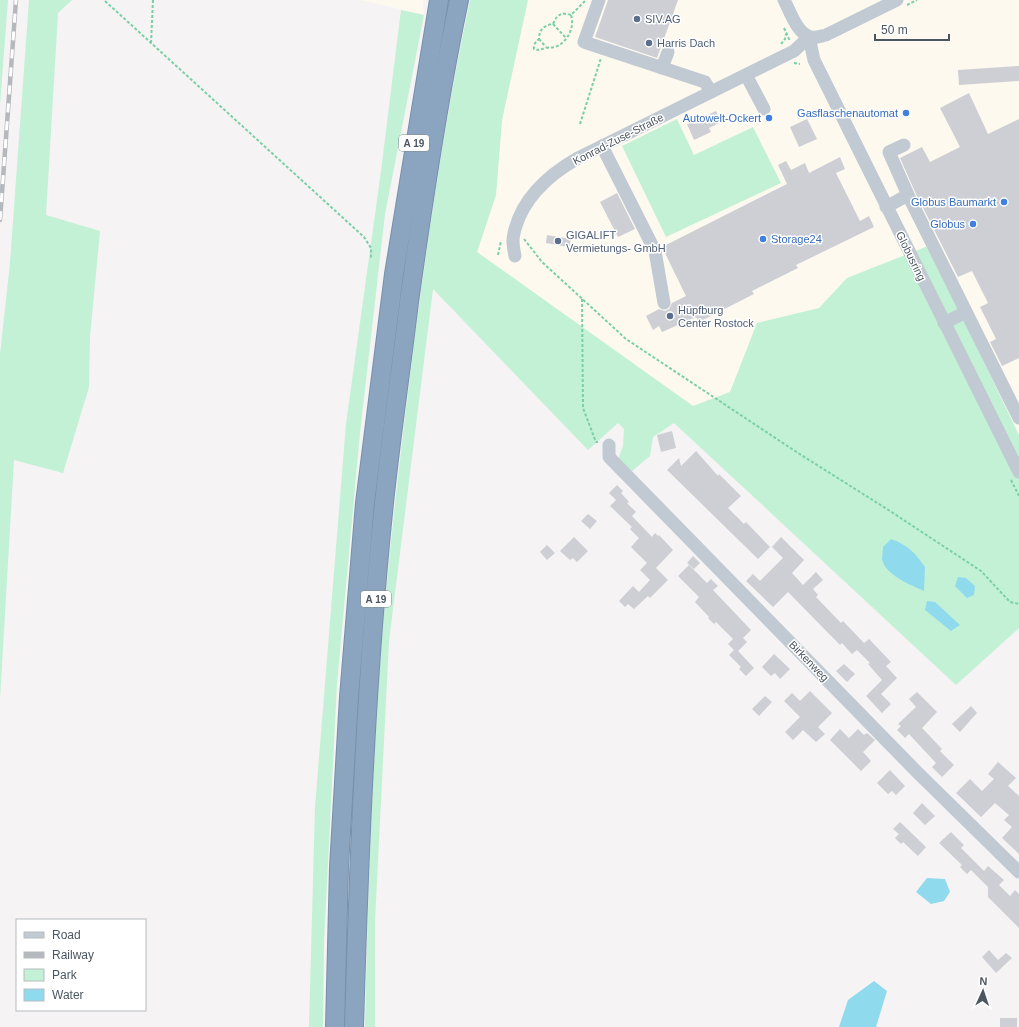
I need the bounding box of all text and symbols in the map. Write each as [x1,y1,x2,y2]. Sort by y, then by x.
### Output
place label: SIV.AG [645,13,681,25]
marker: SIV.AG [632,14,642,24]
scale bar [875,16,949,42]
text: 50 m [881,23,908,37]
place label: Harris Dach [657,37,715,49]
marker: Harris Dach [644,38,654,48]
place label: Gasflaschenautomat [797,107,898,119]
marker: Gasflaschenautomat [901,108,911,118]
street label: Konrad-Zuse-Straße [571,111,665,167]
place label: Autowelt-Ockert [683,112,761,124]
marker: Autowelt-Ockert [764,113,774,123]
road number: A 19 [399,135,429,151]
place label: Globus Baumarkt [911,196,996,208]
marker: Globus Baumarkt [999,197,1009,207]
place label: Globus [930,218,965,230]
marker: Globus [968,219,978,229]
place label: GIGALIFT Vermietungs- GmbH [566,229,666,254]
street label: Globusring [894,229,928,283]
place label: Storage24 [771,233,822,245]
marker: Storage24 [758,234,768,244]
marker: GIGALIFT Vermietungs- GmbH [553,236,563,246]
place label: Hüpfburg Center Rostock [678,304,754,329]
marker: Hüpfburg Center Rostock [665,311,675,321]
road number: A 19 [361,591,391,607]
street label: Birkenweg [787,638,831,684]
legend [16,919,146,1011]
text: Road [52,928,81,942]
text: Railway [52,948,94,962]
text: Park [52,968,78,982]
north arrow [963,971,1003,1011]
text: N [979,975,988,987]
text: Water [52,988,84,1002]

